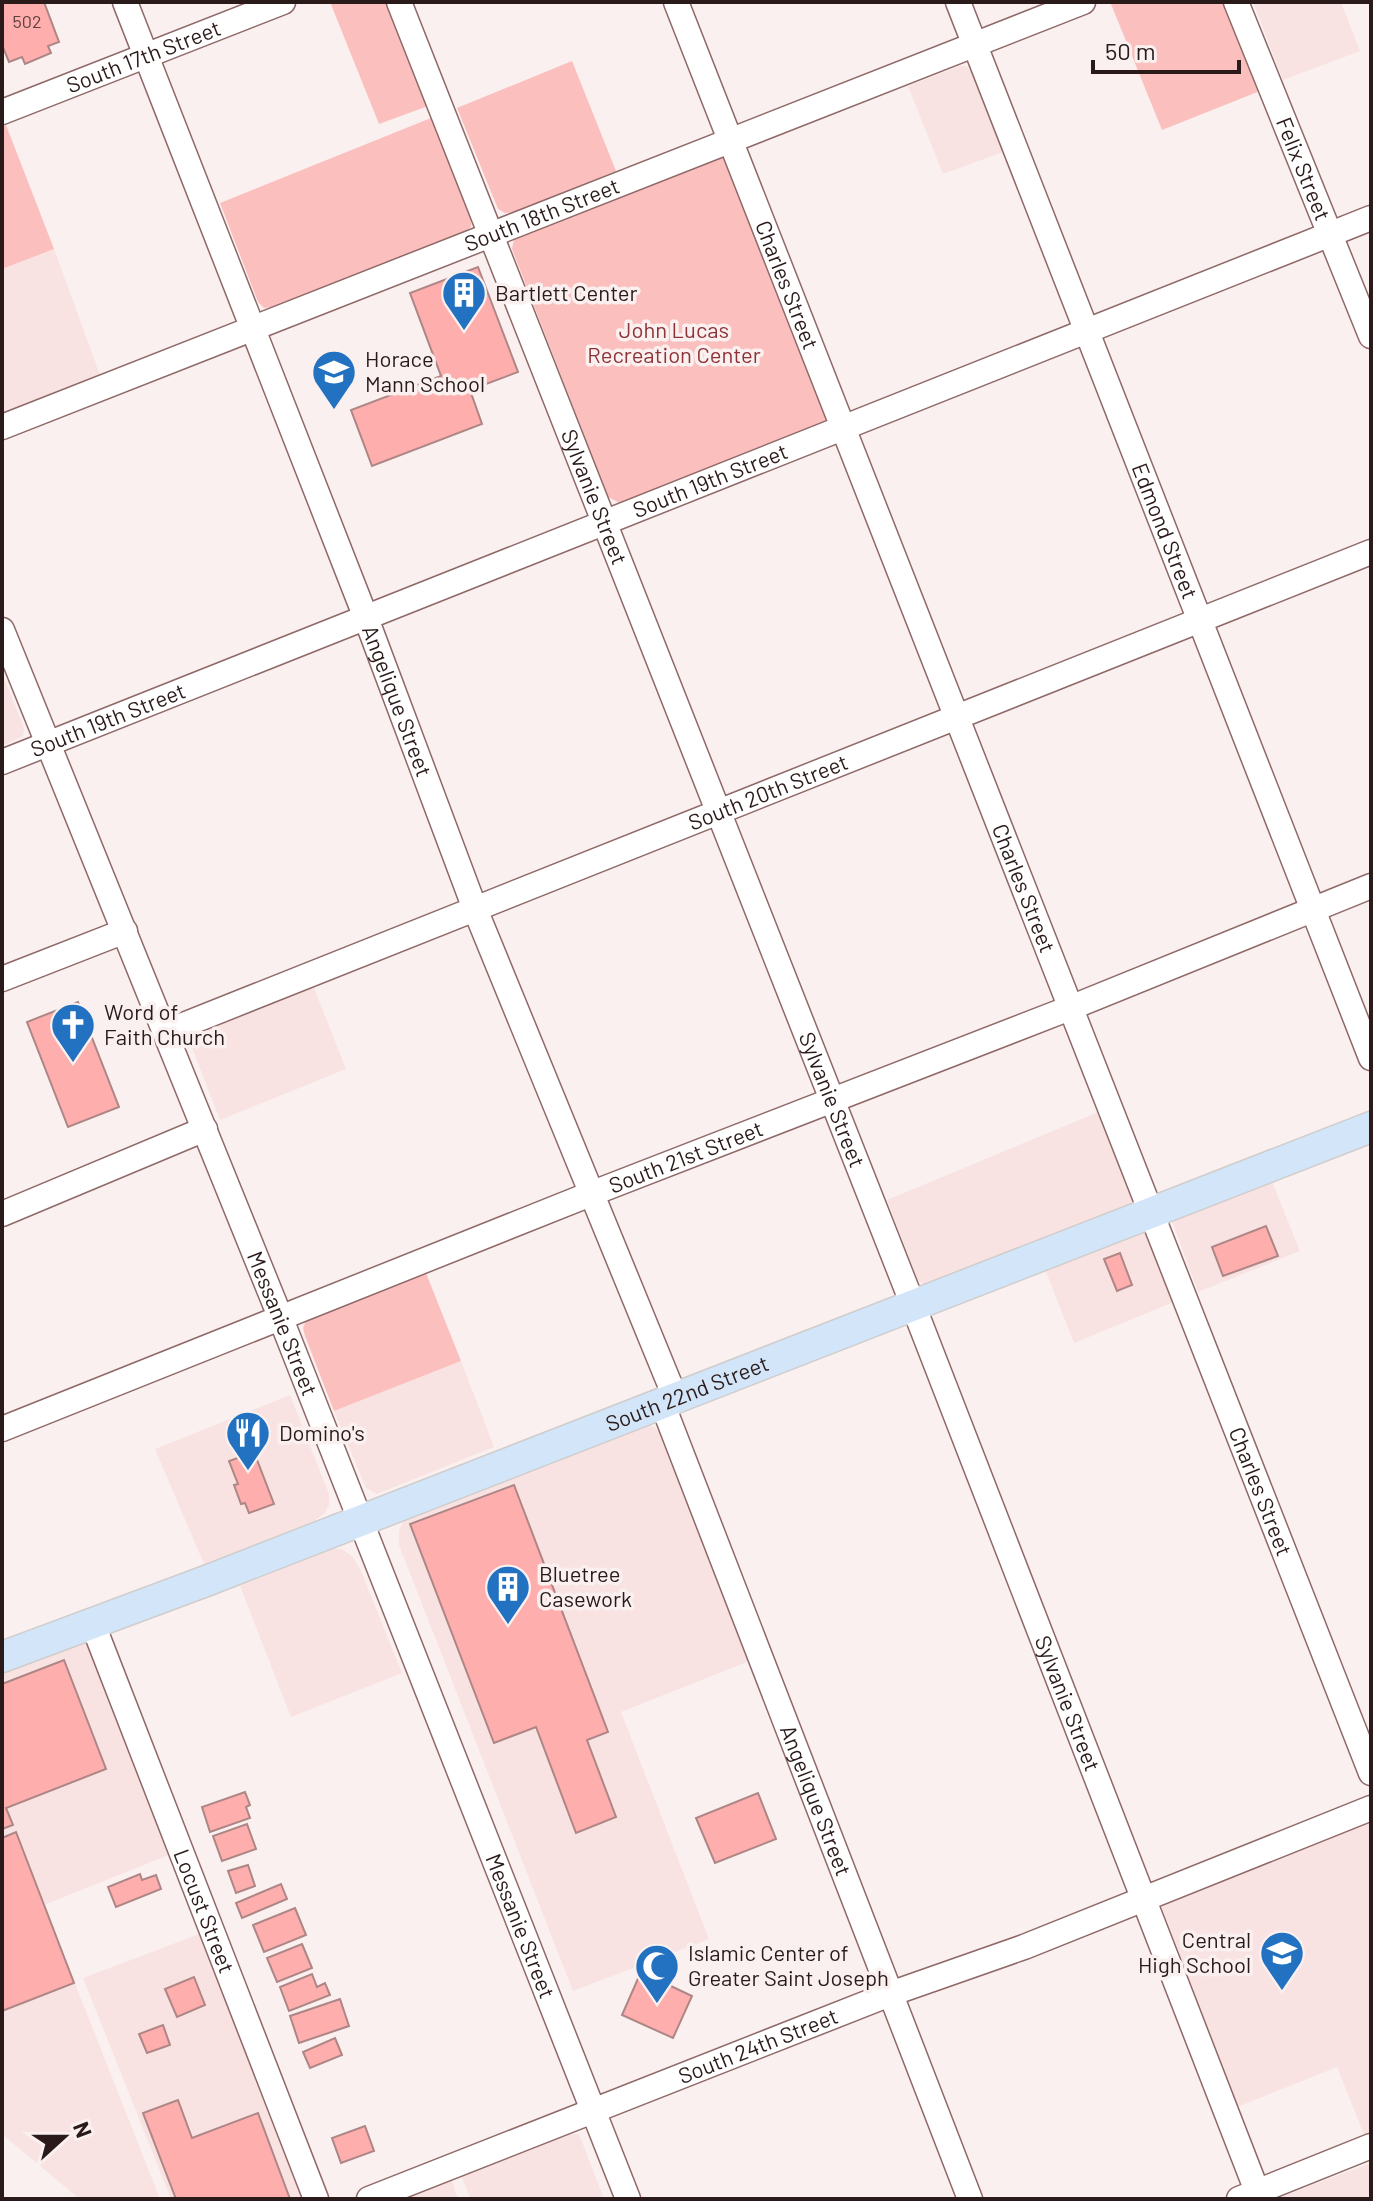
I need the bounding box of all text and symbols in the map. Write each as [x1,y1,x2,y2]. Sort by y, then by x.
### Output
house number: 502 [12,10,42,32]
street label: South 17th Street [62,14,224,98]
scale bar [1093,24,1239,74]
text: 50 m [1105,36,1156,65]
street label: Felix Street [1272,113,1337,224]
street label: South 18th Street [460,172,623,256]
street label: Charles Street [751,216,825,353]
building icon: Bartlett Center [440,269,488,332]
place label: Bartlett Center [495,279,638,305]
park label: John Lucas Recreation Center [587,316,761,367]
place label: Horace Mann School [365,345,485,396]
school or university icon: Horace Mann School [310,348,358,411]
street label: Sylvanie Street [557,425,634,568]
street label: South 19th Street [629,437,791,522]
street label: Edmond Street [1128,459,1204,602]
street label: Angelique Street [358,621,438,780]
street label: South 19th Street [26,677,189,761]
street label: South 20th Street [684,748,851,835]
street label: Charles Street [988,820,1062,956]
place label: Word of Faith Church [104,998,225,1049]
church icon: Word of Faith Church [49,1001,97,1064]
street label: Sylvanie Street [795,1028,871,1171]
street label: South 21st Street [605,1114,766,1198]
street label: Messanie Street [243,1247,324,1399]
street label: South 22nd Street [601,1349,772,1436]
restaurant icon: Domino's [224,1409,272,1472]
place label: Domino's [279,1419,365,1445]
street label: Charles Street [1224,1423,1298,1559]
place label: Bluetree Casework [539,1560,632,1611]
building icon: Bluetree Casework [484,1563,532,1626]
street label: Sylvanie Street [1030,1631,1107,1774]
street label: Angelique Street [776,1721,858,1879]
street label: Locust Street [169,1845,241,1976]
street label: Messanie Street [481,1850,562,2002]
place label: Central High School [1138,1926,1251,1977]
school or university icon: Central High School [1258,1929,1306,1992]
place label: Islamic Center of Greater Saint Joseph [688,1939,889,1990]
mosque icon: Islamic Center of Greater Saint Joseph [633,1942,681,2005]
street label: South 24th Street [674,2002,841,2088]
north arrow [24,2097,104,2177]
text: N [69,2118,98,2141]

